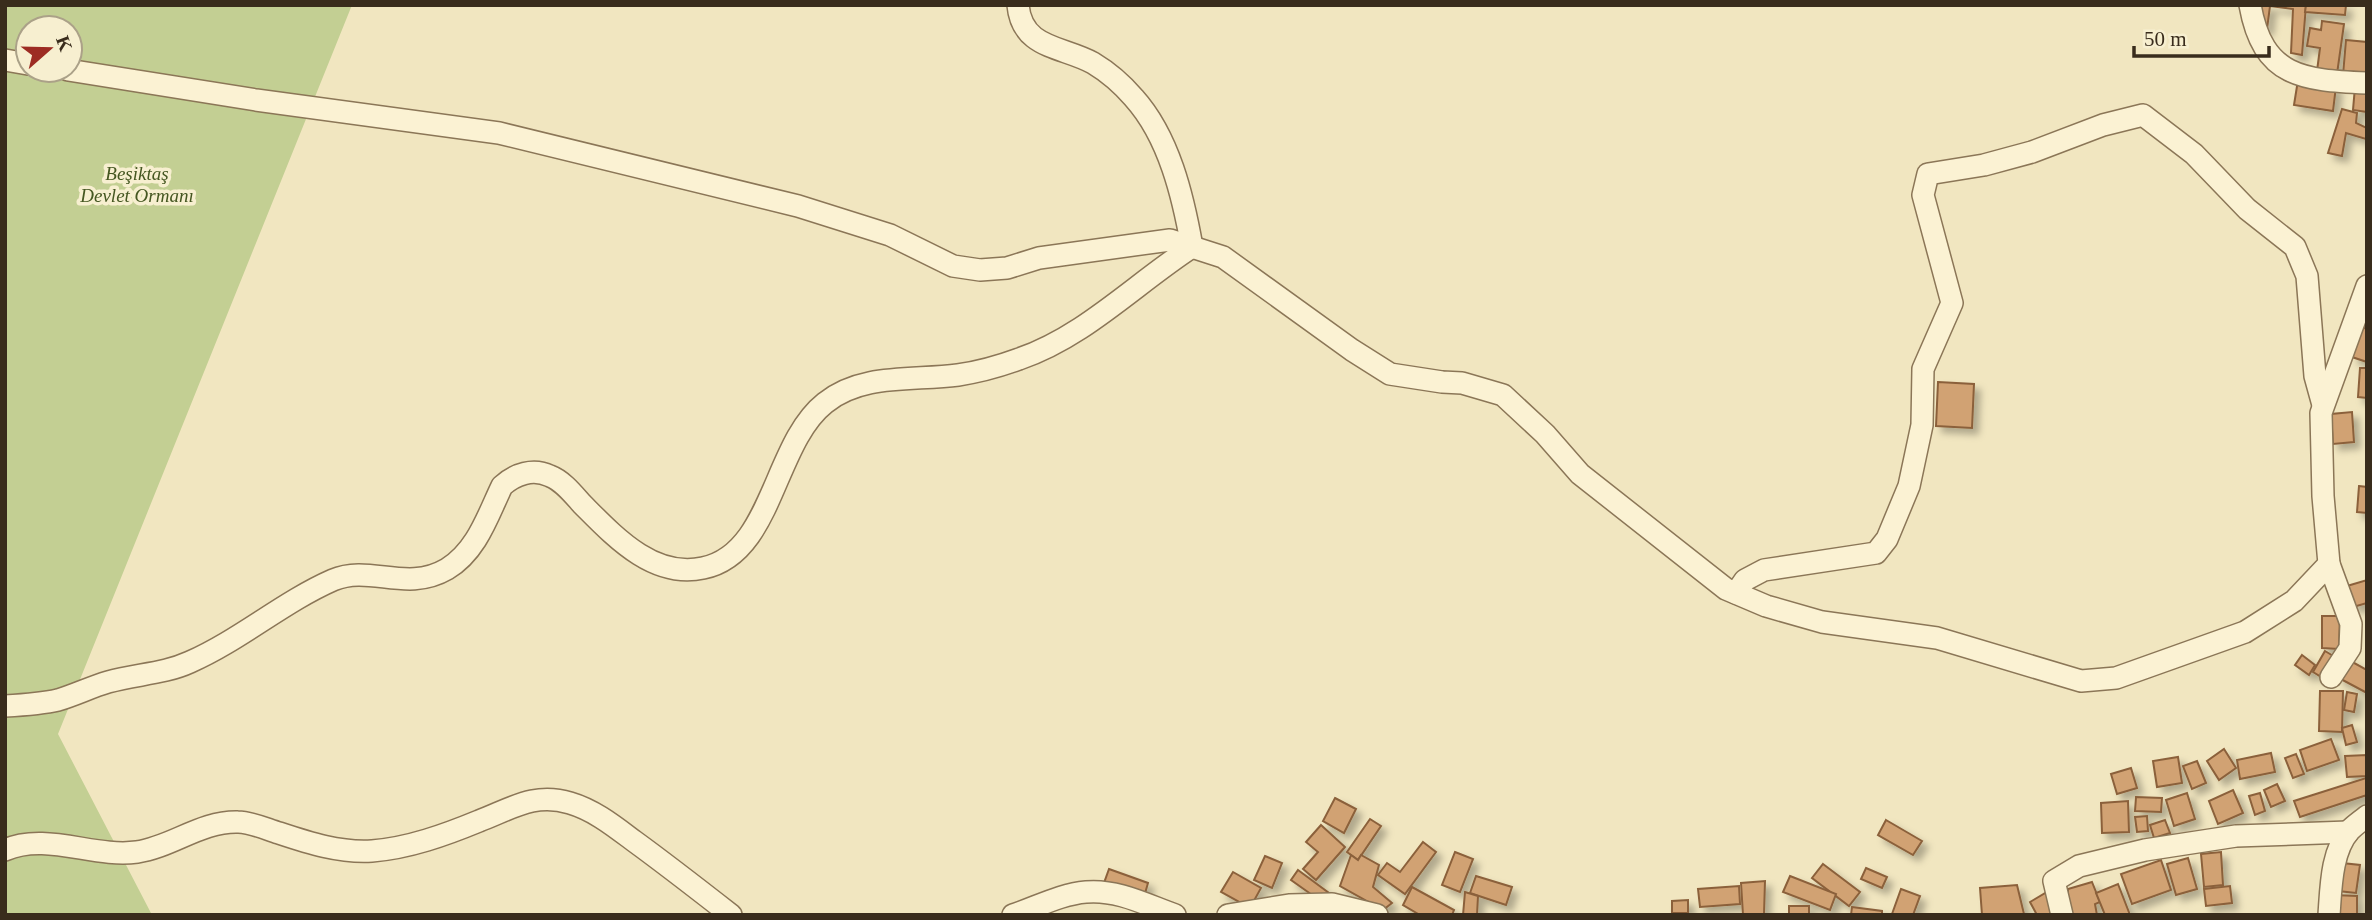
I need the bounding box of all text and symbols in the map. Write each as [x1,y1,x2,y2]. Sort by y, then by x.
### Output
north arrow [14,14,84,84]
scale bar [2134,14,2269,58]
text: 50 m [2144,27,2187,51]
text: K [52,33,77,54]
park label: Beşiktaş Devlet Ormanı [79,163,194,206]

